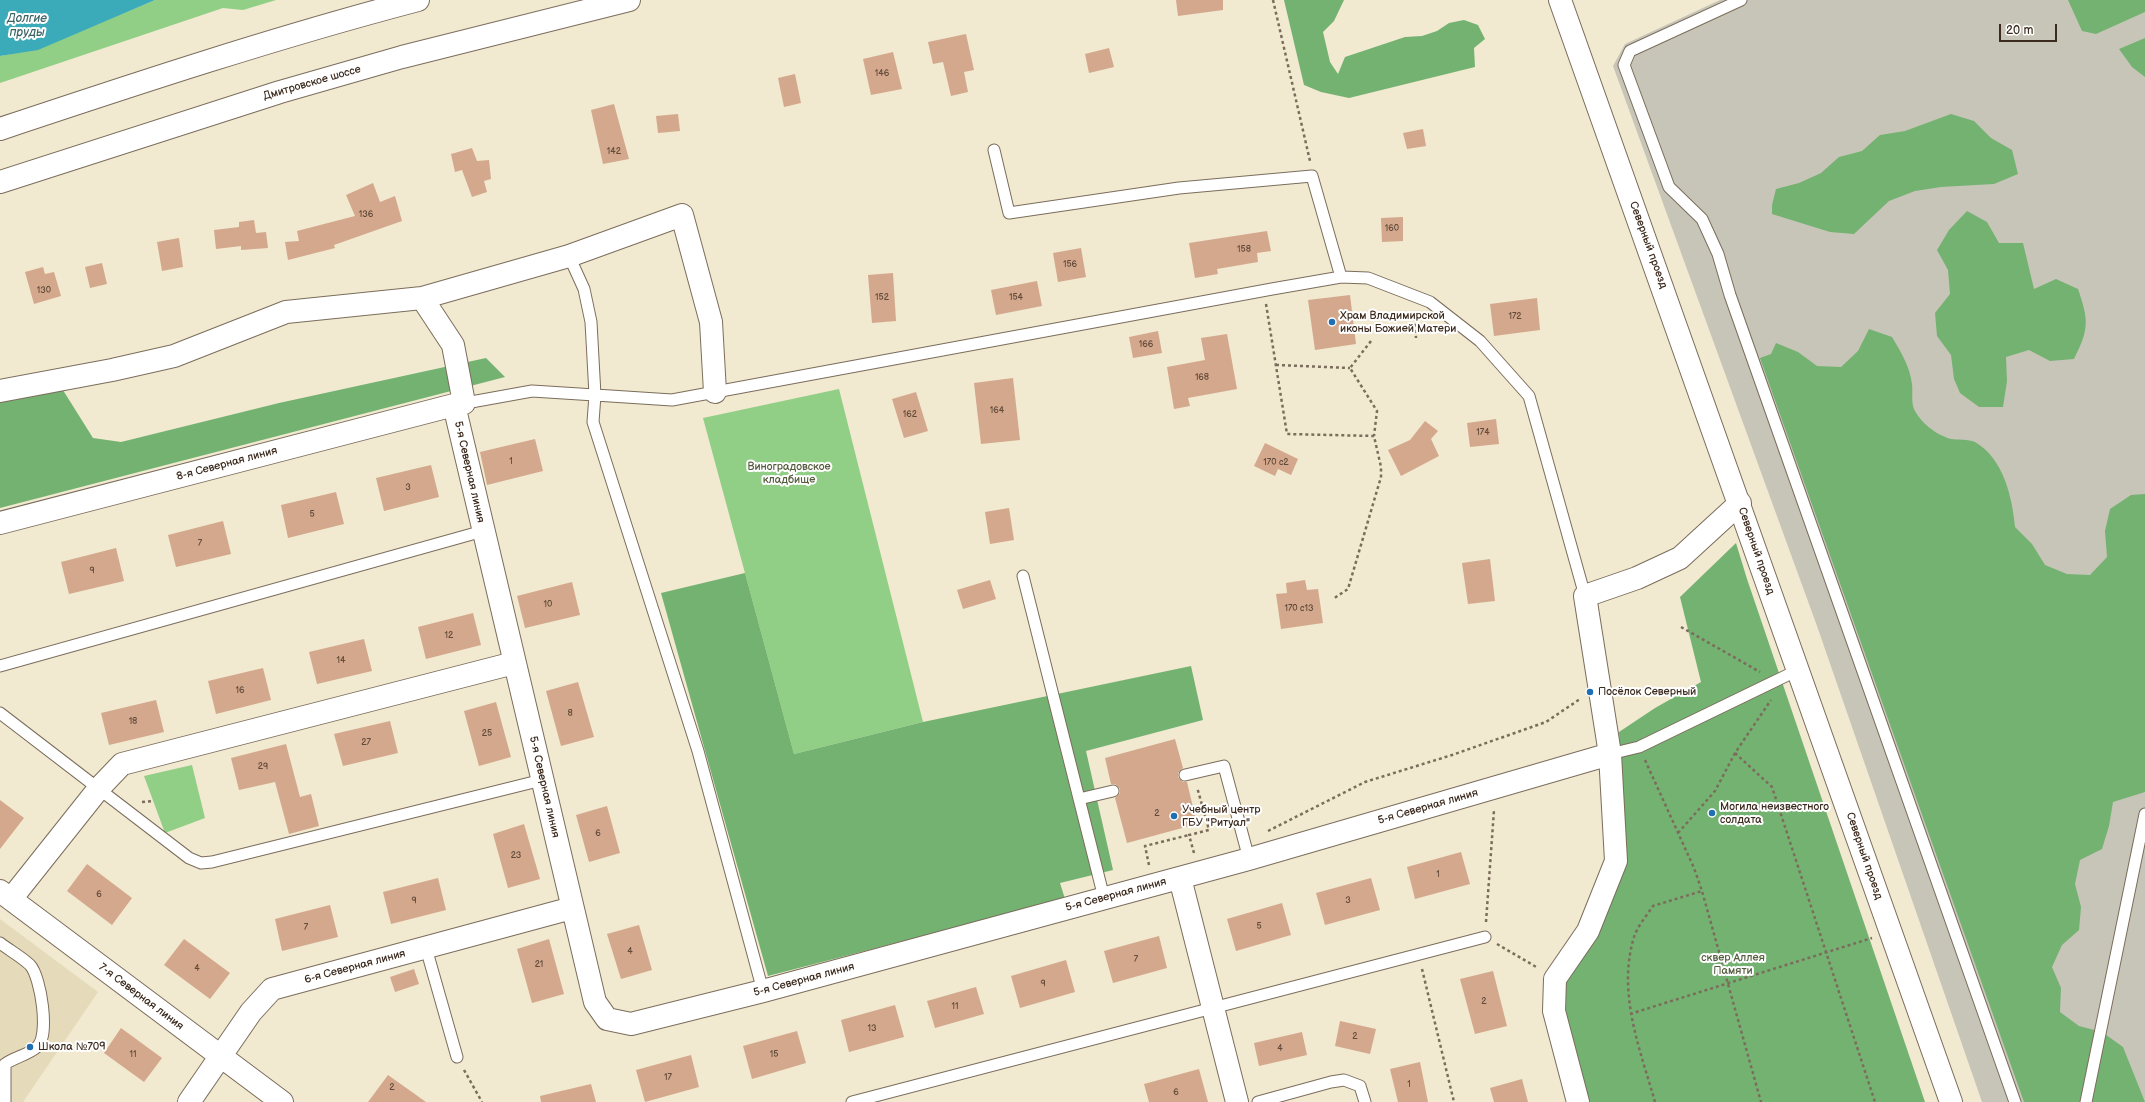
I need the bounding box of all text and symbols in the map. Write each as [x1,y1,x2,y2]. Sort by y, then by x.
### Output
water label: Долгие пруды [7,12,47,40]
scale bar [2001,16,2059,42]
text: 20 m [2006,23,2033,38]
street label: Дмитровское шоссе [262,63,362,103]
house number: 146 [875,69,889,79]
house number: 142 [607,147,621,157]
street label: Северный проезд [1626,200,1670,290]
house number: 136 [359,210,373,220]
house number: 160 [1385,224,1399,234]
house number: 158 [1237,245,1251,255]
house number: 156 [1063,260,1077,270]
house number: 130 [37,286,51,296]
house number: 152 [875,293,889,303]
house number: 154 [1009,293,1023,303]
place label: Храм Владимирской иконы Божией Матери [1340,309,1456,335]
house number: 172 [1508,312,1522,322]
marker: Храм Владимирской иконы Божией Матери [1327,317,1337,327]
house number: 166 [1139,340,1153,350]
house number: 168 [1195,373,1209,383]
house number: 164 [990,406,1004,416]
house number: 162 [903,410,917,420]
street label: 5-я Северная линия [451,420,487,524]
house number: 174 [1476,428,1490,438]
street label: 8-я Северная линия [175,444,279,484]
house number: 1 [509,457,513,467]
house number: 170 с2 [1263,458,1289,468]
park label: Виноградовское кладбище [747,460,831,486]
house number: 3 [405,483,411,493]
street label: Северный проезд [1735,506,1777,596]
house number: 5 [309,510,315,520]
house number: 7 [198,539,202,549]
house number: 9 [89,566,95,576]
house number: 10 [544,600,552,610]
house number: 170 с13 [1284,604,1314,614]
house number: 12 [445,631,453,641]
house number: 14 [337,656,345,666]
place label: Посёлок Северный [1598,685,1696,699]
house number: 16 [236,686,244,696]
marker: Посёлок Северный [1585,687,1595,697]
house number: 8 [567,709,573,719]
house number: 18 [129,717,137,727]
house number: 25 [482,729,492,739]
street label: 5-я Северная линия [526,735,562,839]
house number: 27 [361,738,371,748]
house number: 29 [258,762,268,772]
street label: 5-я Северная линия [1376,786,1480,828]
place label: Могила неизвестного солдата [1720,800,1829,826]
place label: Учебный центр ГБУ "Ритуал" [1182,803,1261,829]
marker: Могила неизвестного солдата [1707,808,1717,818]
house number: 2 [1154,809,1160,819]
marker: Учебный центр ГБУ "Ритуал" [1169,811,1179,821]
street label: Северный проезд [1843,811,1885,901]
house number: 6 [595,829,601,839]
house number: 23 [511,851,521,861]
house number: 1 [1436,870,1440,880]
street label: 5-я Северная линия [1064,875,1168,915]
house number: 6 [96,890,102,900]
house number: 9 [411,896,417,906]
house number: 3 [1345,896,1351,906]
house number: 5 [1256,922,1262,932]
house number: 7 [304,923,308,933]
street label: 6-я Северная линия [303,947,407,987]
house number: 4 [627,947,633,957]
park label: сквер Аллея Памяти [1701,951,1765,977]
house number: 7 [1134,955,1138,965]
house number: 21 [535,960,543,970]
street label: 5-я Северная линия [752,960,856,1000]
street label: 7-я Северная линия [96,961,186,1033]
house number: 4 [194,964,200,974]
house number: 9 [1040,979,1046,989]
house number: 2 [1481,997,1487,1007]
house number: 11 [952,1002,958,1012]
house number: 13 [867,1024,877,1034]
house number: 2 [1352,1032,1358,1042]
place label: Школа №709 [38,1040,106,1054]
marker: Школа №709 [25,1042,35,1052]
house number: 4 [1277,1044,1283,1054]
house number: 11 [130,1050,136,1060]
house number: 15 [770,1050,778,1060]
house number: 17 [664,1073,672,1083]
house number: 1 [1407,1080,1411,1090]
house number: 2 [389,1083,395,1093]
house number: 6 [1173,1088,1179,1098]

